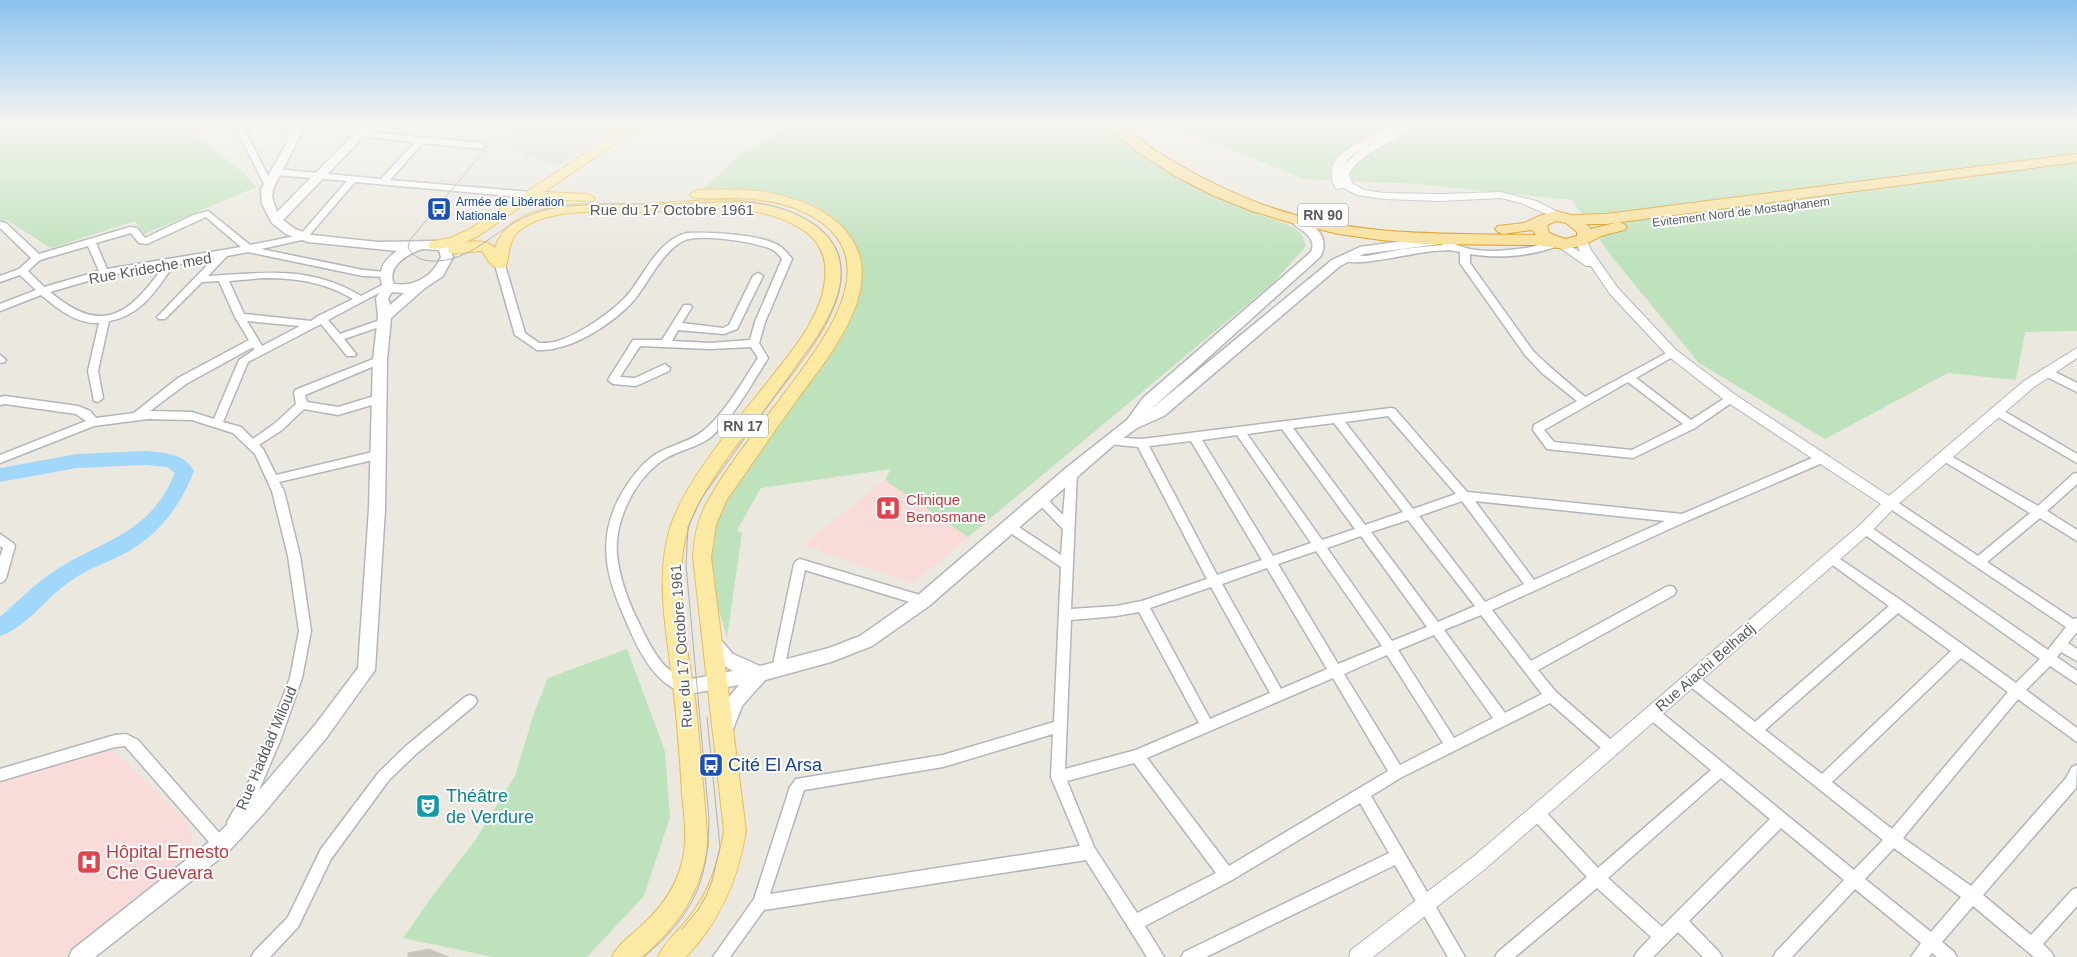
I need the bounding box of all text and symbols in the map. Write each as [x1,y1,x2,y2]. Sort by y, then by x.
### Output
street label: Evitement Nord de Mostaghanem [1651,194,1831,230]
place label: Armée de Libération Nationale [456,195,564,223]
bus stop icon: Armée de Libération Nationale [426,196,452,222]
street label: Rue du 17 Octobre 1961 [590,201,754,218]
road number: RN 90 [1298,204,1348,226]
street label: Rue Krideche med [87,249,213,287]
road number: RN 17 [718,414,768,438]
place label: Clinique Benosmane [906,491,986,525]
hospital icon: Clinique Benosmane [875,495,901,521]
street label: Rue du 17 Octobre 1961 [667,563,695,729]
street label: Rue Aiachi Belhadj [1652,619,1758,715]
street label: Rue Haddad Miloud [232,684,300,812]
bus stop icon: Cité El Arsa [698,752,724,778]
place label: Cité El Arsa [728,755,823,775]
place label: Théâtre de Verdure [446,786,534,827]
theatre icon: Théâtre de Verdure [415,793,441,819]
place label: Hôpital Ernesto Che Guevara [106,842,229,883]
hospital icon: Hôpital Ernesto Che Guevara [76,849,102,875]

